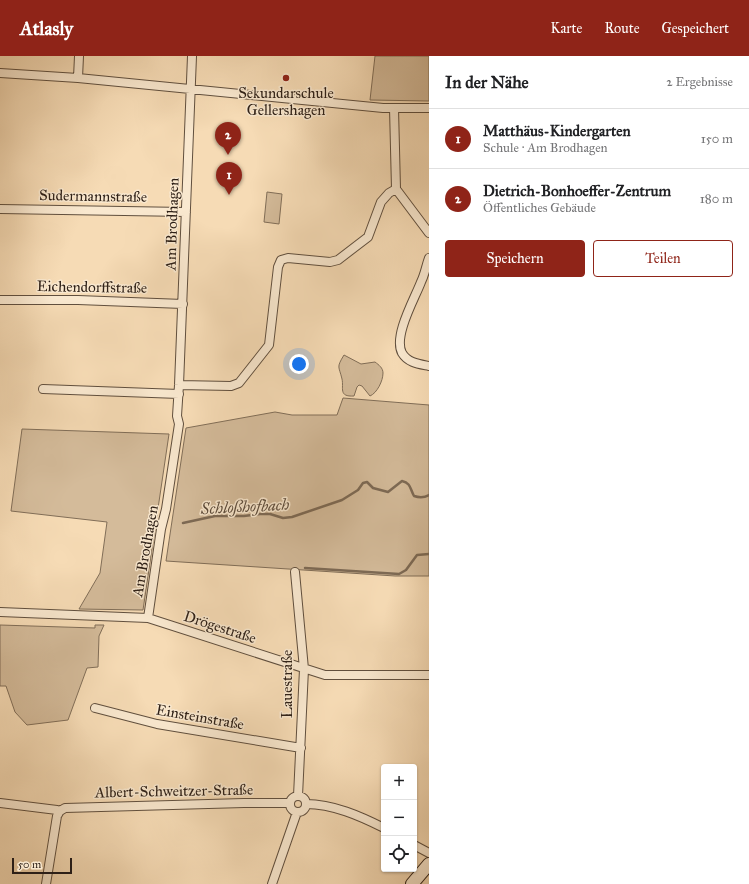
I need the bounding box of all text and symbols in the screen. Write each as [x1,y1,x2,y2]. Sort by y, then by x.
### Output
text: Atlasly [20,17,73,40]
text: Karte [550,20,582,37]
text: Route [604,20,640,37]
text: Gespeichert [662,20,729,37]
text: In der Nähe [445,72,529,93]
marker: Sekundarschule Gellershagen [281,73,291,83]
text: 2 Ergebnisse [666,74,733,90]
place label: Sekundarschule Gellershagen [238,84,334,119]
pin: 2 [215,122,241,155]
text: Matthäus-Kindergarten [483,122,631,140]
text: 1 [455,131,461,147]
text: 150 m [701,131,733,147]
text: Schule · Am Brodhagen [483,140,608,156]
pin: 1 [216,162,242,195]
street label: Am Brodhagen [161,177,183,272]
text: Dietrich-Bonhoeffer-Zentrum [483,182,671,200]
street label: Sudermannstraße [39,186,147,206]
text: 2 [455,191,461,207]
text: 180 m [700,191,733,207]
text: Öffentliches Gebäude [483,200,596,216]
button: Speichern [445,240,585,277]
button: Teilen [593,240,733,277]
street label: Eichendorffstraße [37,277,147,297]
your location [289,354,309,374]
water label: Schloßhofbach [199,495,290,518]
street label: Am Brodhagen [128,504,162,599]
street label: Drögestraße [182,607,258,647]
street label: Lauestraße [278,650,296,718]
street label: Einsteinstraße [155,700,245,734]
map controls [381,764,417,872]
button: + [381,764,417,800]
street label: Albert-Schweitzer-Straße [94,781,253,801]
button: − [381,800,417,836]
button: locate [381,836,417,872]
scale bar [12,856,72,875]
text: 50 m [18,858,41,871]

